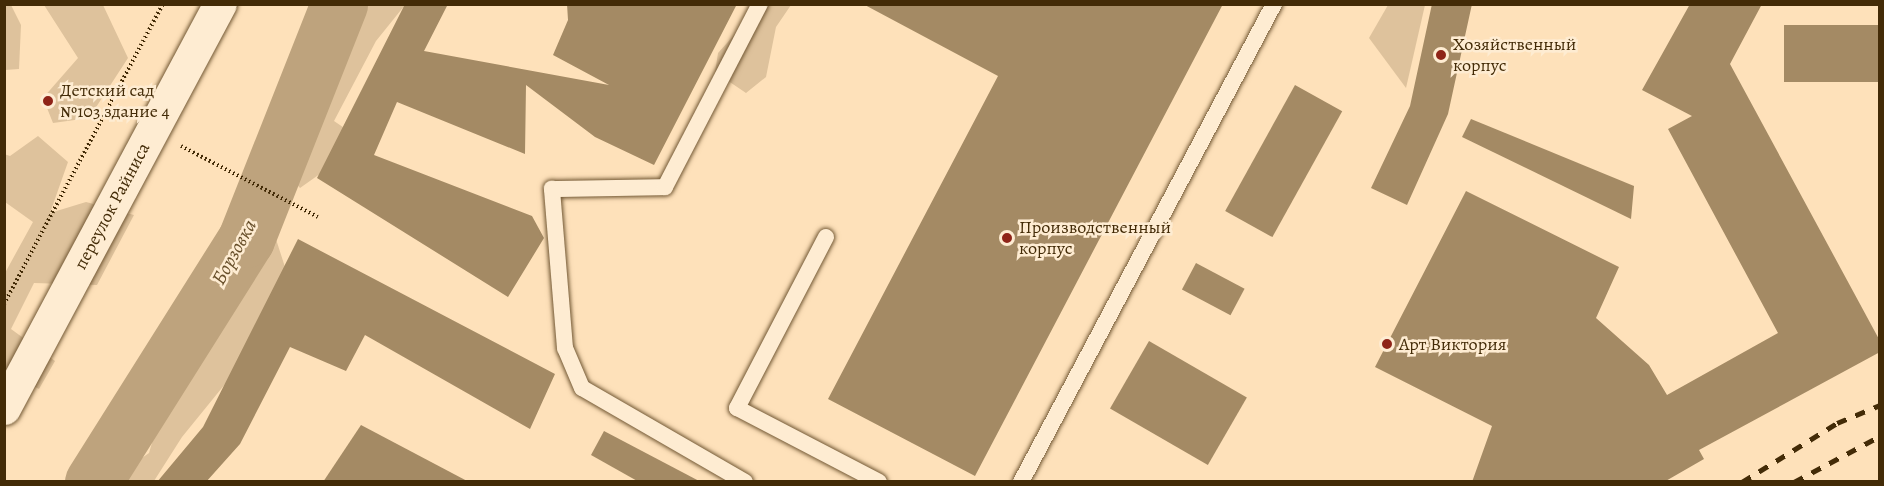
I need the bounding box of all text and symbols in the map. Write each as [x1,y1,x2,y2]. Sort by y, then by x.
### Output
place label: Хозяйственный корпус [1453,34,1576,76]
marker: Хозяйственный корпус [1434,48,1448,62]
place label: Детский сад №103 здание 4 [60,80,170,122]
marker: Детский сад №103 здание 4 [41,94,55,108]
street label: переулок Райниса [69,139,155,273]
water label: Борзовка [206,215,262,289]
place label: Производственный корпус [1019,217,1171,260]
marker: Производственный корпус [1000,231,1014,245]
place label: Арт Виктория [1399,333,1506,355]
marker: Арт Виктория [1380,337,1394,351]

